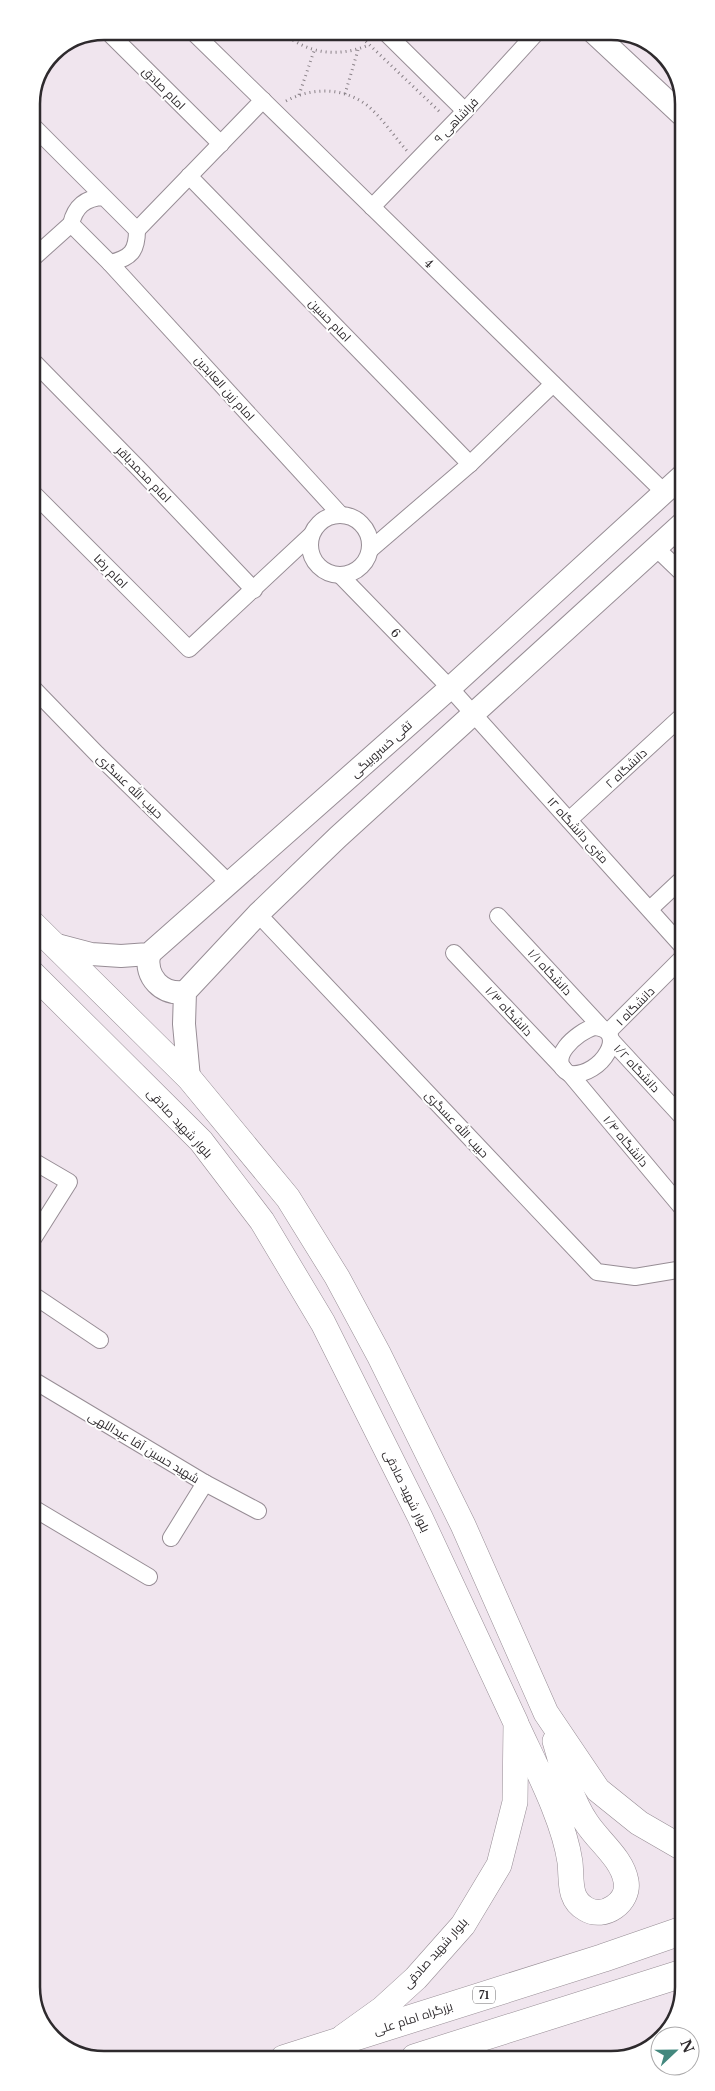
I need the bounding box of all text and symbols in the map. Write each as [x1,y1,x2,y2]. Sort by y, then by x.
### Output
street label: امام صادق [139,63,189,113]
street label: فراشاهی ۹ [431,94,481,146]
street label: 4 [422,255,437,271]
street label: امام حسین [305,295,354,345]
street label: امام زین العابدین [191,352,258,424]
street label: امام محمدباقر [112,442,175,506]
street label: امام رضا [90,551,131,592]
street label: 6 [388,625,404,641]
street label: تقی خسروبیگی [347,717,415,781]
street label: دانشگاه ۲ [602,745,650,791]
street label: حبیب الله عسگری [94,751,166,821]
street label: ۱۲ متری دانشگاه [544,794,612,866]
street label: دانشگاه ۱/۱ [525,946,575,998]
street label: دانشگاه ۱/۳ [482,983,536,1039]
street label: دانشگاه ۱ [612,983,658,1029]
street label: دانشگاه ۱/۲ [611,1041,663,1095]
street label: بلوار شهید صادقی [144,1085,216,1161]
street label: حبیب الله عسگری [422,1087,492,1161]
street label: دانشگاه ۱/۴ [600,1112,652,1170]
street label: شهید حسین آقا عبداللهی [86,1408,202,1486]
street label: بلوار شهید صادقی [381,1447,433,1535]
street label: بلوار شهید صادقی [399,1915,471,1991]
road number: 71 [473,1986,495,2004]
street label: بزرگراه امام علی [372,1998,455,2039]
north arrow [650,2026,700,2076]
text: N [676,2037,698,2056]

